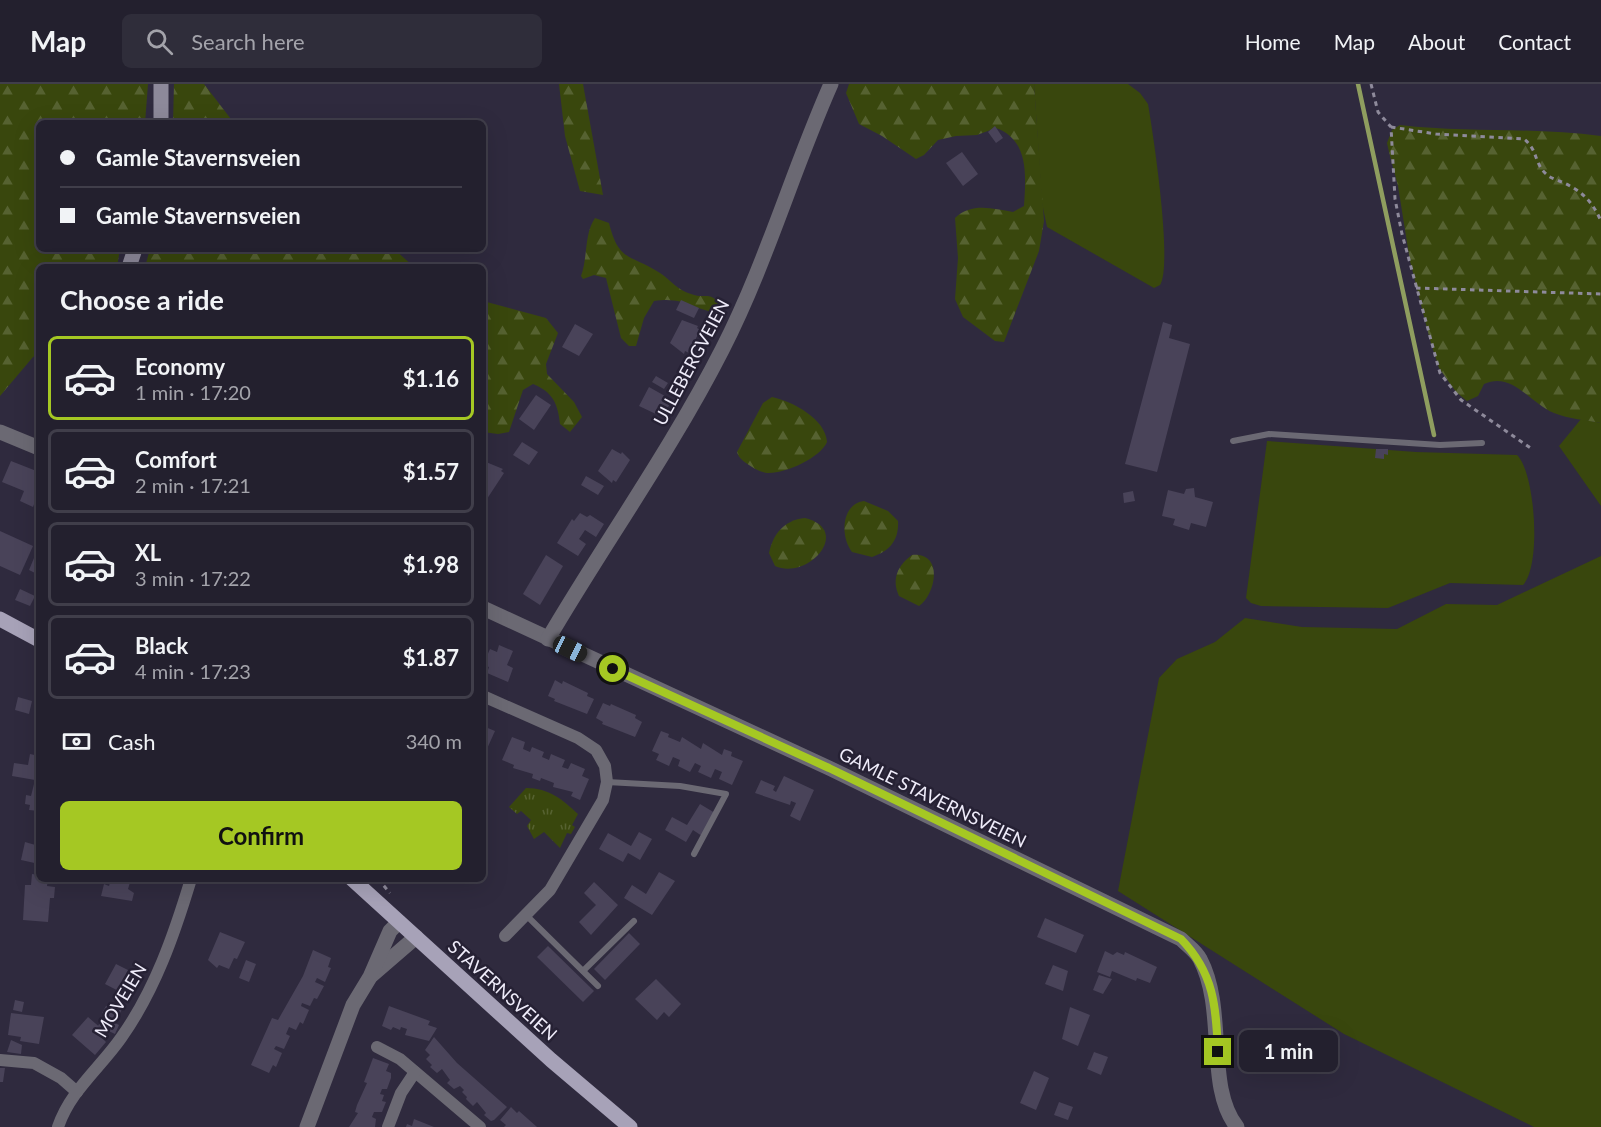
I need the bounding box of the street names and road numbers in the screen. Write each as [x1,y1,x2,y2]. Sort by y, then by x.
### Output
street label: ULLEBERGVEIEN [648,295,734,429]
street label: GAMLE STAVERNSVEIEN [836,742,1030,852]
street label: STAVERNSVEIEN [444,935,562,1045]
street label: MOVEIEN [89,959,151,1041]

